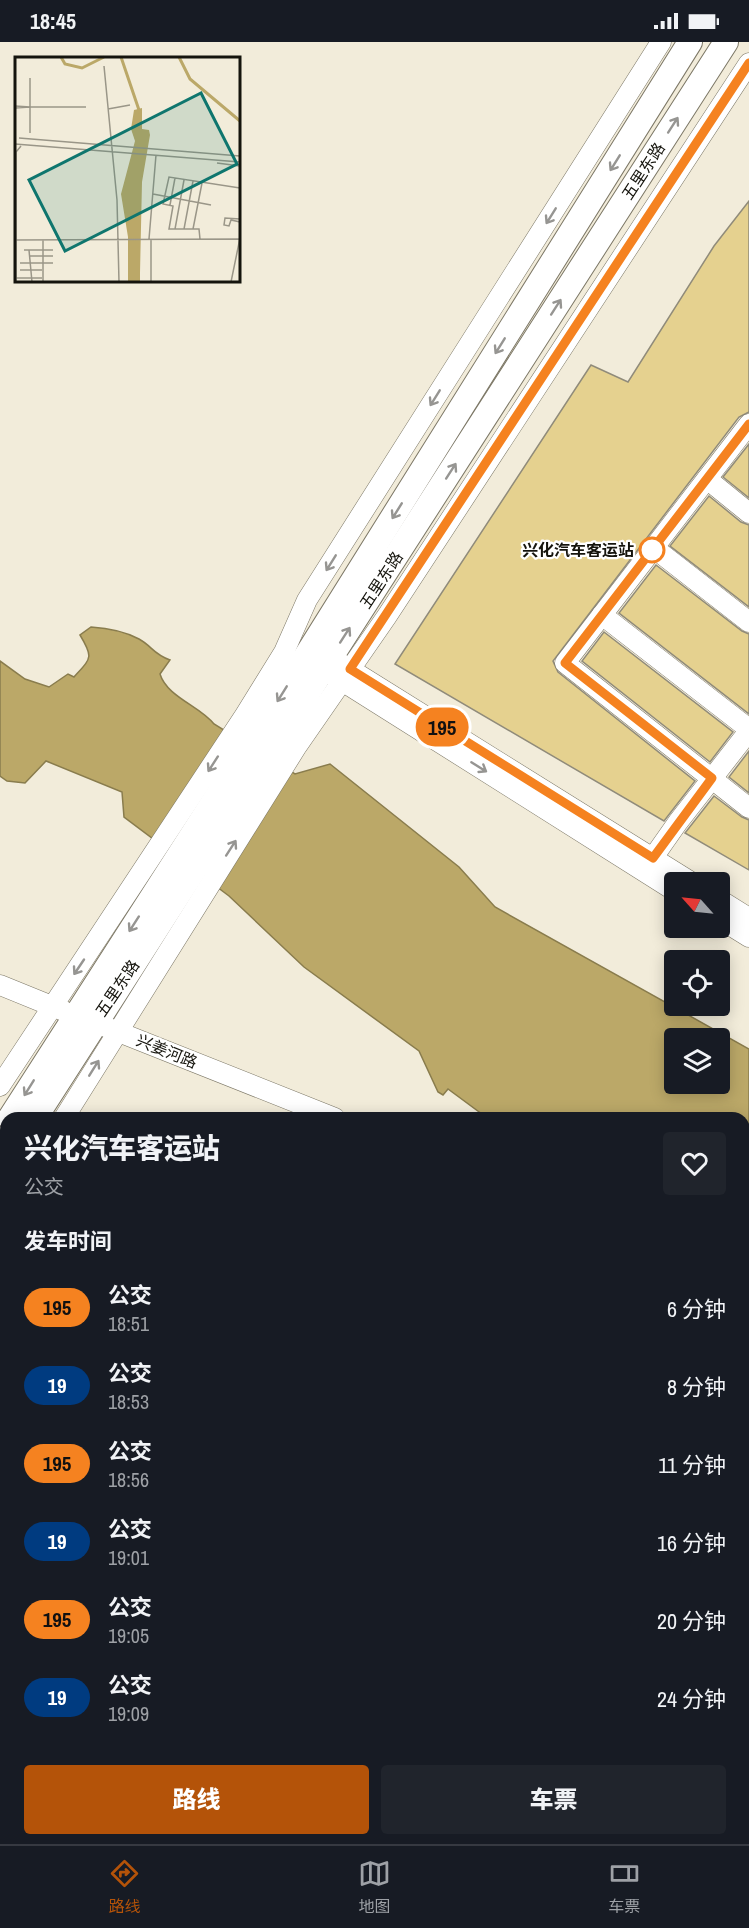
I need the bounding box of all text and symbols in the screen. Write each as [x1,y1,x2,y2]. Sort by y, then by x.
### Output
text: 18:45 [30,6,76,36]
inset map [15,57,240,282]
one-way arrow [667,117,679,134]
street label: 五里东路 [616,138,670,204]
one-way arrow [608,154,620,171]
one-way arrow [544,207,557,224]
one-way arrow [550,298,563,315]
one-way arrow [494,337,506,354]
one-way arrow [429,389,441,406]
one-way arrow [444,462,457,479]
one-way arrow [390,502,402,519]
marker: 兴化汽车客运站 [639,537,665,563]
place label: 兴化汽车客运站 [522,539,634,561]
street label: 五里东路 [354,547,408,613]
one-way arrow [324,554,336,571]
one-way arrow [339,626,352,643]
one-way arrow [275,685,287,702]
line badge: 195 [408,708,476,746]
text: 195 [428,713,456,742]
one-way arrow [207,755,219,772]
one-way arrow [471,761,488,774]
one-way arrow [225,841,237,857]
north arrow [664,872,730,938]
map controls [664,872,730,1094]
one-way arrow [128,915,141,932]
button: locate [664,950,730,1016]
street label: 五里东路 [90,955,144,1021]
one-way arrow [73,958,85,975]
button: layers [664,1028,730,1094]
street label: 兴姜河路 [133,1029,201,1073]
one-way arrow [89,1060,101,1077]
one-way arrow [22,1079,35,1096]
text: 兴化汽车客运站 [24,1129,220,1167]
button: heart [663,1132,726,1195]
text: 公交 [24,1173,64,1200]
text: 发车时间 [24,1226,112,1256]
text: 公交 [108,1280,152,1310]
text: 195 [43,1293,71,1322]
text: 6 分钟 [667,1294,726,1324]
text: 18:51 [108,1310,149,1337]
text: 公交 [108,1358,152,1388]
text: 19 [47,1371,67,1400]
text: 8 分钟 [667,1372,726,1402]
text: 18:53 [108,1388,149,1415]
text: 公交 [108,1436,152,1466]
text: 195 [43,1449,71,1478]
text: 11 分钟 [658,1450,726,1480]
text: 18:56 [108,1466,149,1493]
text: 公交 [108,1514,152,1544]
text: 19 [47,1527,67,1556]
text: 16 分钟 [657,1528,726,1558]
text: 19:01 [108,1544,149,1571]
text: 公交 [108,1592,152,1622]
text: 195 [43,1605,71,1634]
text: 20 分钟 [657,1606,726,1636]
text: 19:05 [108,1622,149,1649]
text: 公交 [108,1670,152,1700]
text: 19 [47,1683,67,1712]
text: 24 分钟 [657,1684,726,1714]
text: 19:09 [108,1700,149,1727]
button: 路线 [24,1765,369,1834]
button: 车票 [381,1765,726,1834]
tab: 路线 [108,1857,141,1917]
tab: 地图 [358,1857,391,1917]
tab: 车票 [608,1857,641,1917]

